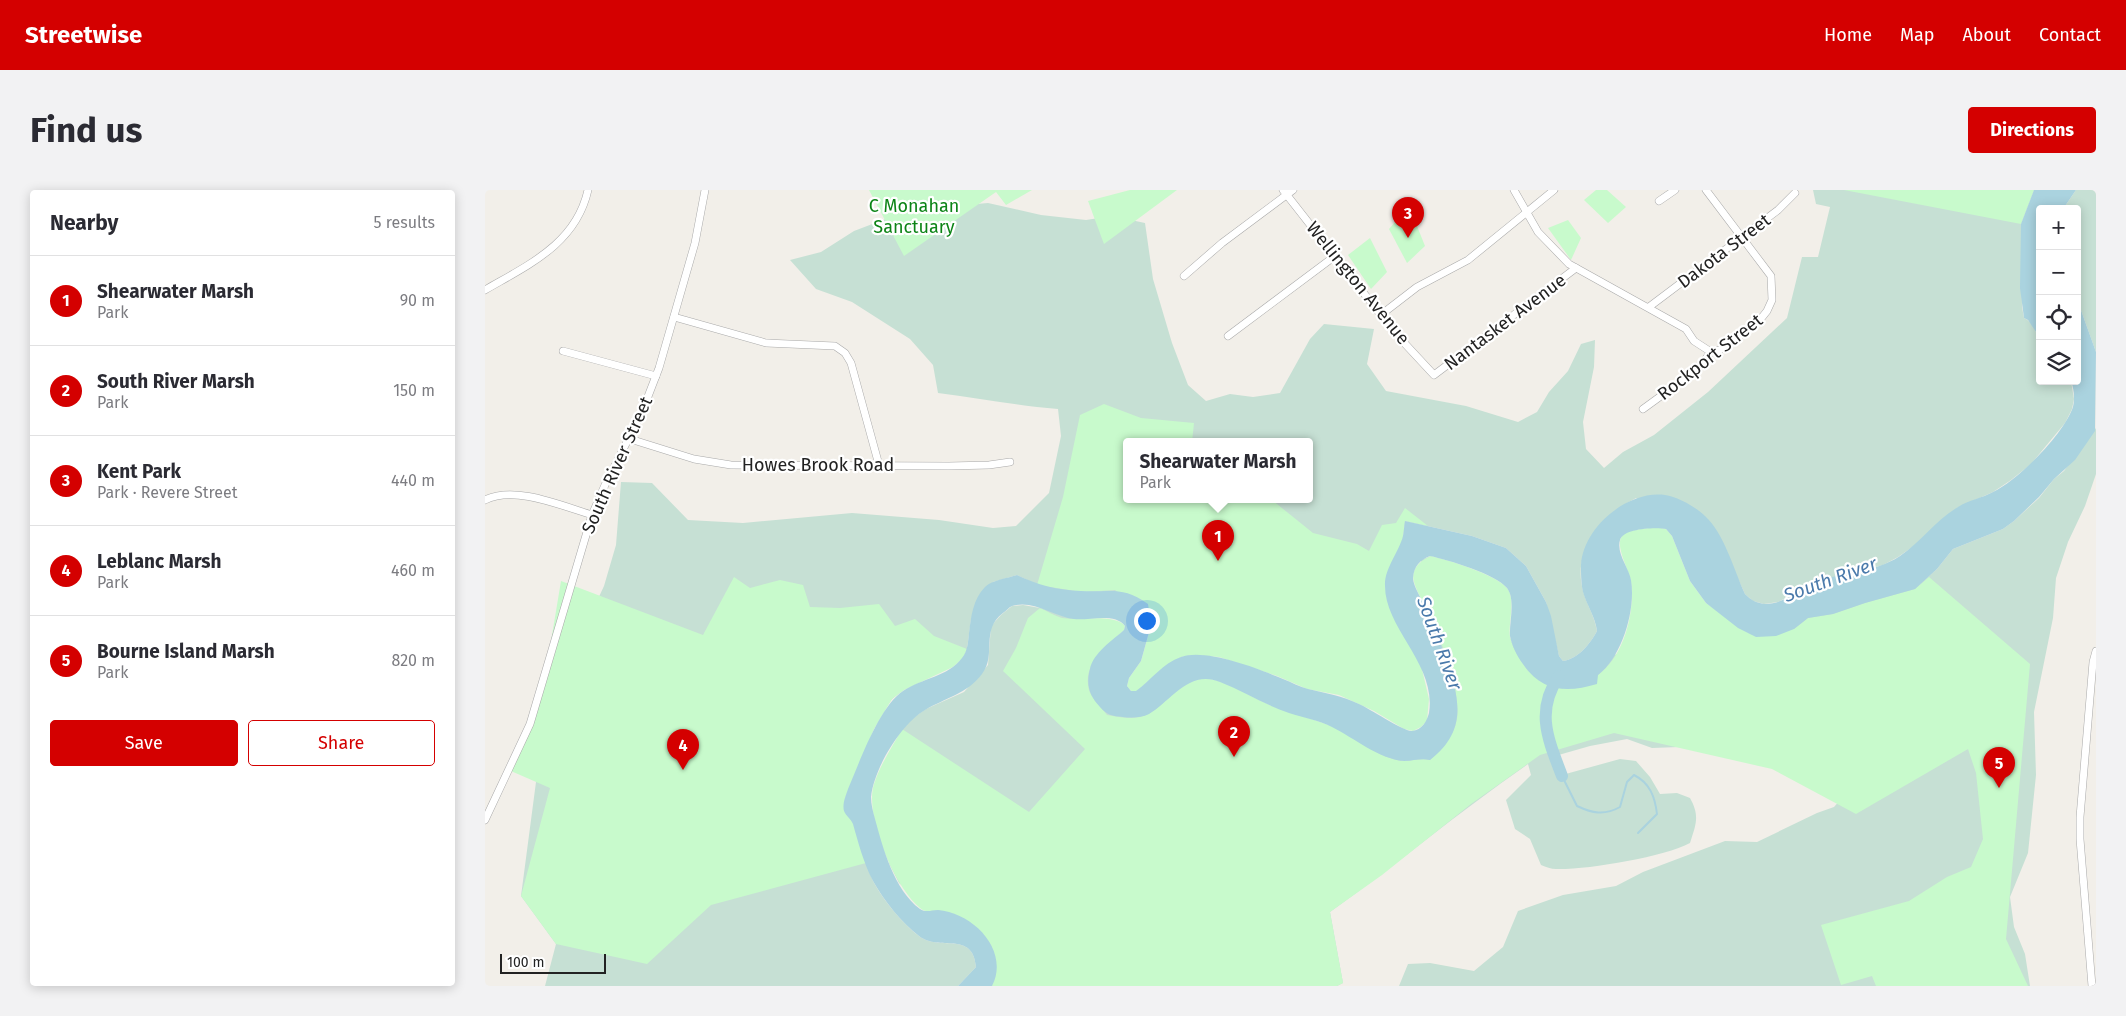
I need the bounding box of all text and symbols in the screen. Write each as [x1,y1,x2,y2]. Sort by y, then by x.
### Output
text: Streetwise [25,21,142,49]
text: Home [1824,24,1872,46]
text: Map [1900,24,1934,46]
text: About [1962,24,2011,46]
text: Contact [2039,24,2101,46]
button: Directions [1968,107,2096,153]
text: Find us [30,109,142,151]
park label: C Monahan Sanctuary [869,195,959,238]
pin: 3 [1392,197,1424,238]
map controls [2036,205,2081,385]
button: + [2036,205,2081,250]
street label: Dakota Street [1673,209,1775,293]
text: Nearby [50,210,118,236]
text: 5 results [374,213,435,232]
street label: Wellington Avenue [1302,217,1414,349]
button: − [2036,250,2081,295]
street label: Nantasket Avenue [1440,269,1570,375]
text: Shearwater Marsh [97,280,254,303]
text: 1 [62,291,70,310]
text: 90 m [400,291,435,310]
button: locate [2036,295,2081,340]
text: Park [97,303,129,322]
street label: Rockport Street [1653,309,1767,405]
button: layers [2036,340,2081,385]
text: South River Marsh [97,370,255,393]
text: 2 [62,381,70,400]
text: 150 m [393,381,435,400]
text: Park [97,393,129,412]
street label: South River Street [577,393,657,537]
popup [1123,438,1313,503]
text: Shearwater Marsh [1139,450,1297,473]
street label: Howes Brook Road [742,454,894,476]
text: Kent Park [97,460,181,483]
text: 3 [62,471,70,490]
text: 440 m [391,471,435,490]
text: Park [1139,473,1171,492]
text: Park · Revere Street [97,483,238,502]
pin: 1 [1202,520,1234,561]
text: Leblanc Marsh [97,550,222,573]
water label: South River [1779,552,1881,607]
text: 4 [61,561,71,580]
text: 460 m [391,561,435,580]
text: Park [97,573,129,592]
water label: South River [1412,592,1467,694]
your location [1134,608,1160,634]
text: Bourne Island Marsh [97,640,275,663]
text: 5 [62,651,70,670]
text: 820 m [392,651,435,670]
text: Park [97,663,129,682]
pin: 2 [1218,716,1250,757]
button: Save [50,720,238,766]
button: Share [248,720,435,766]
pin: 4 [667,729,699,770]
pin: 5 [1983,747,2015,788]
scale bar [500,951,606,974]
text: 100 m [507,954,544,971]

